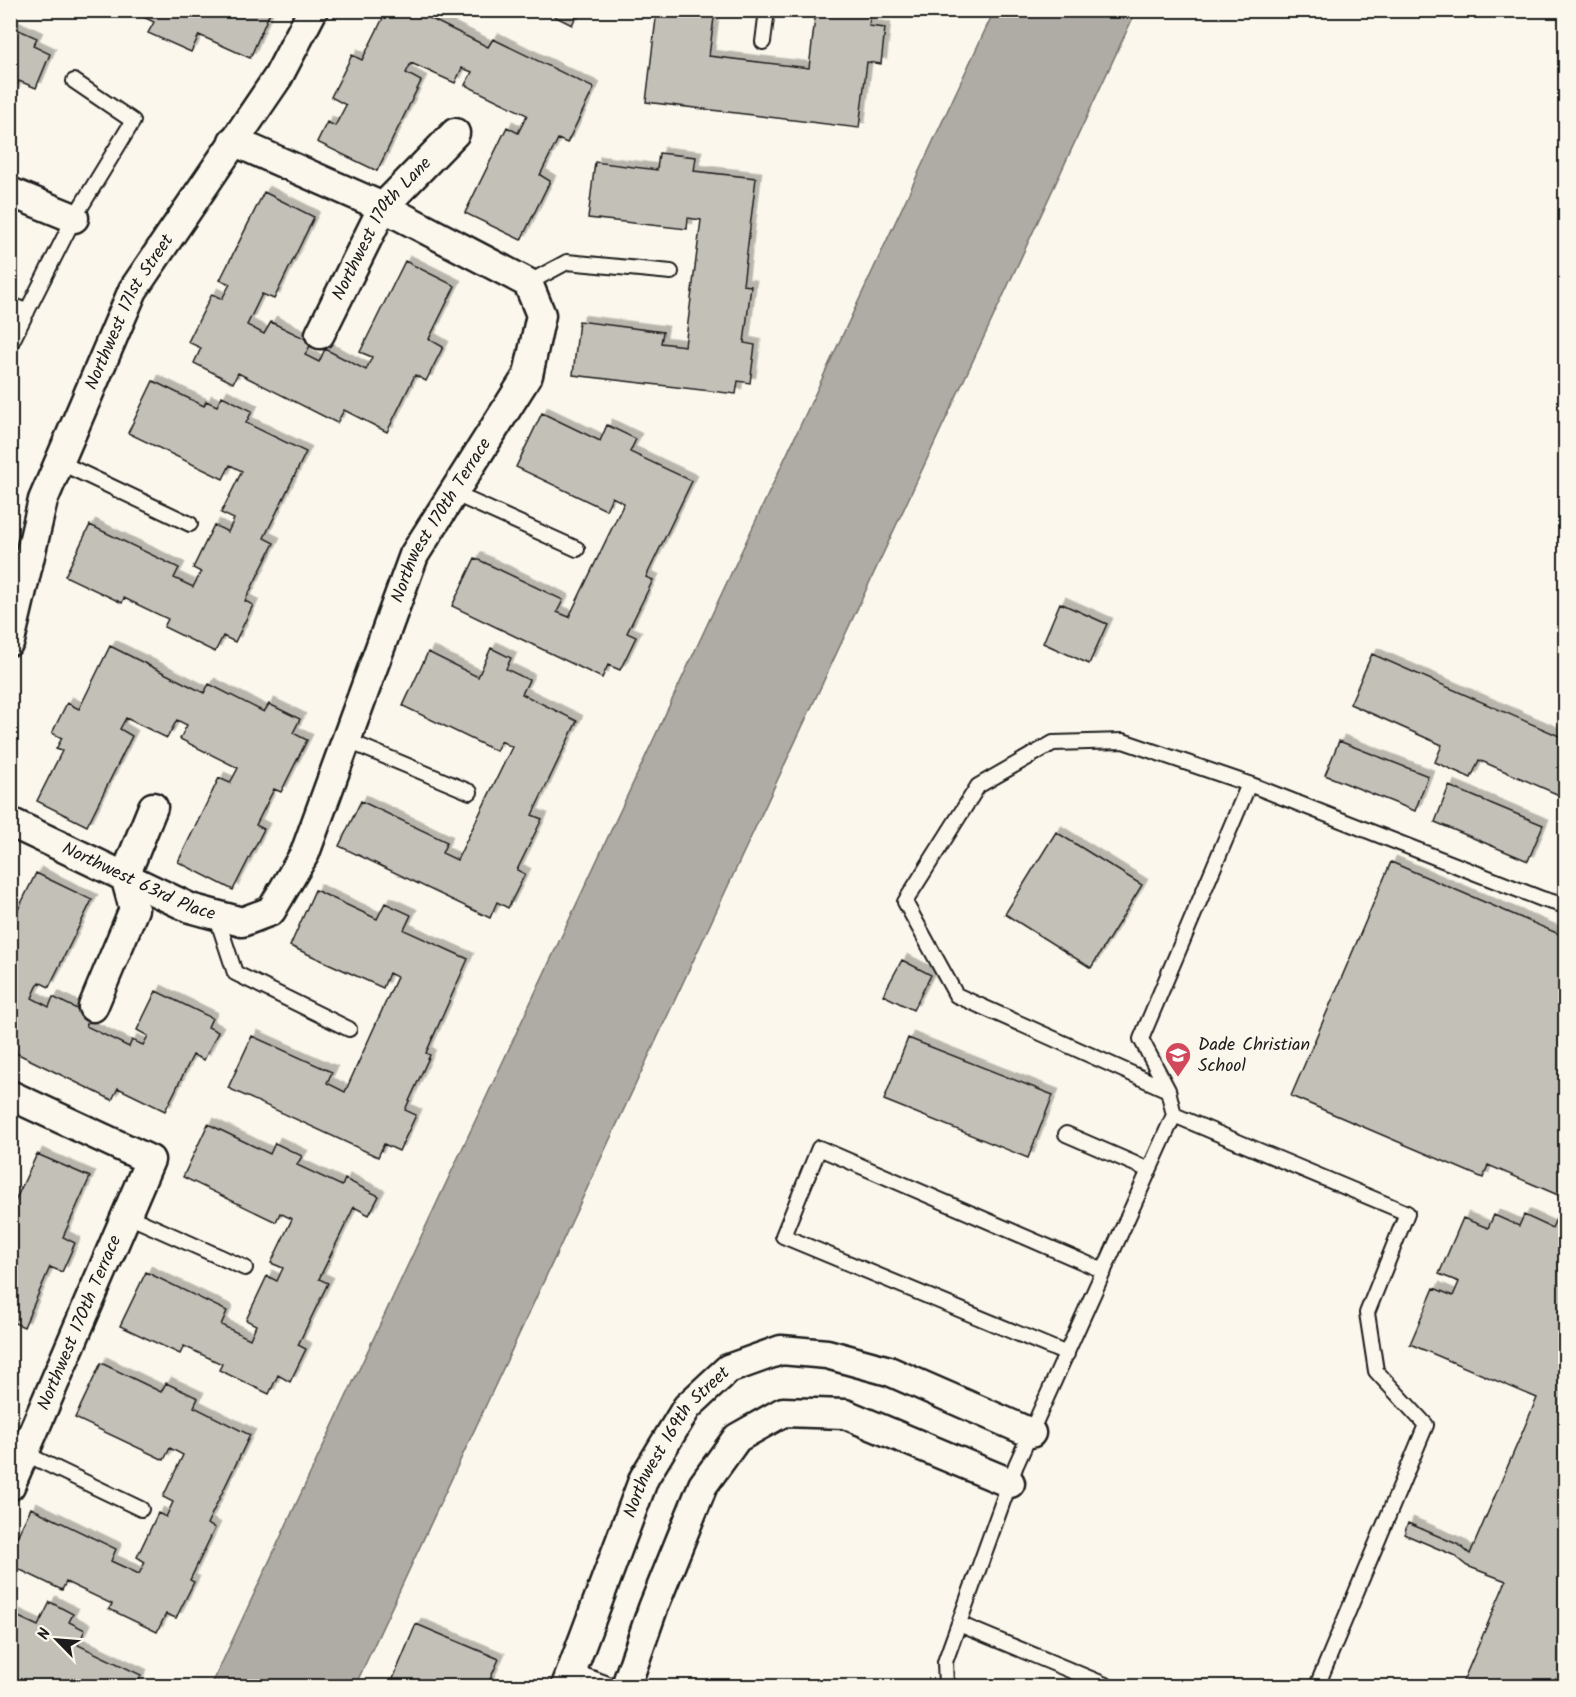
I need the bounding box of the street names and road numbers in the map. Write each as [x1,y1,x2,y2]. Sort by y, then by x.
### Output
street label: Northwest 170th Lane [324,150,439,305]
street label: Northwest 171st Street [77,227,182,394]
street label: Northwest 170th Terrace [383,432,499,607]
street label: Northwest 63rd Place [57,834,219,929]
street label: Northwest 17Oth Terrace [30,1231,130,1415]
street label: Northwest 169th Street [616,1359,737,1522]

